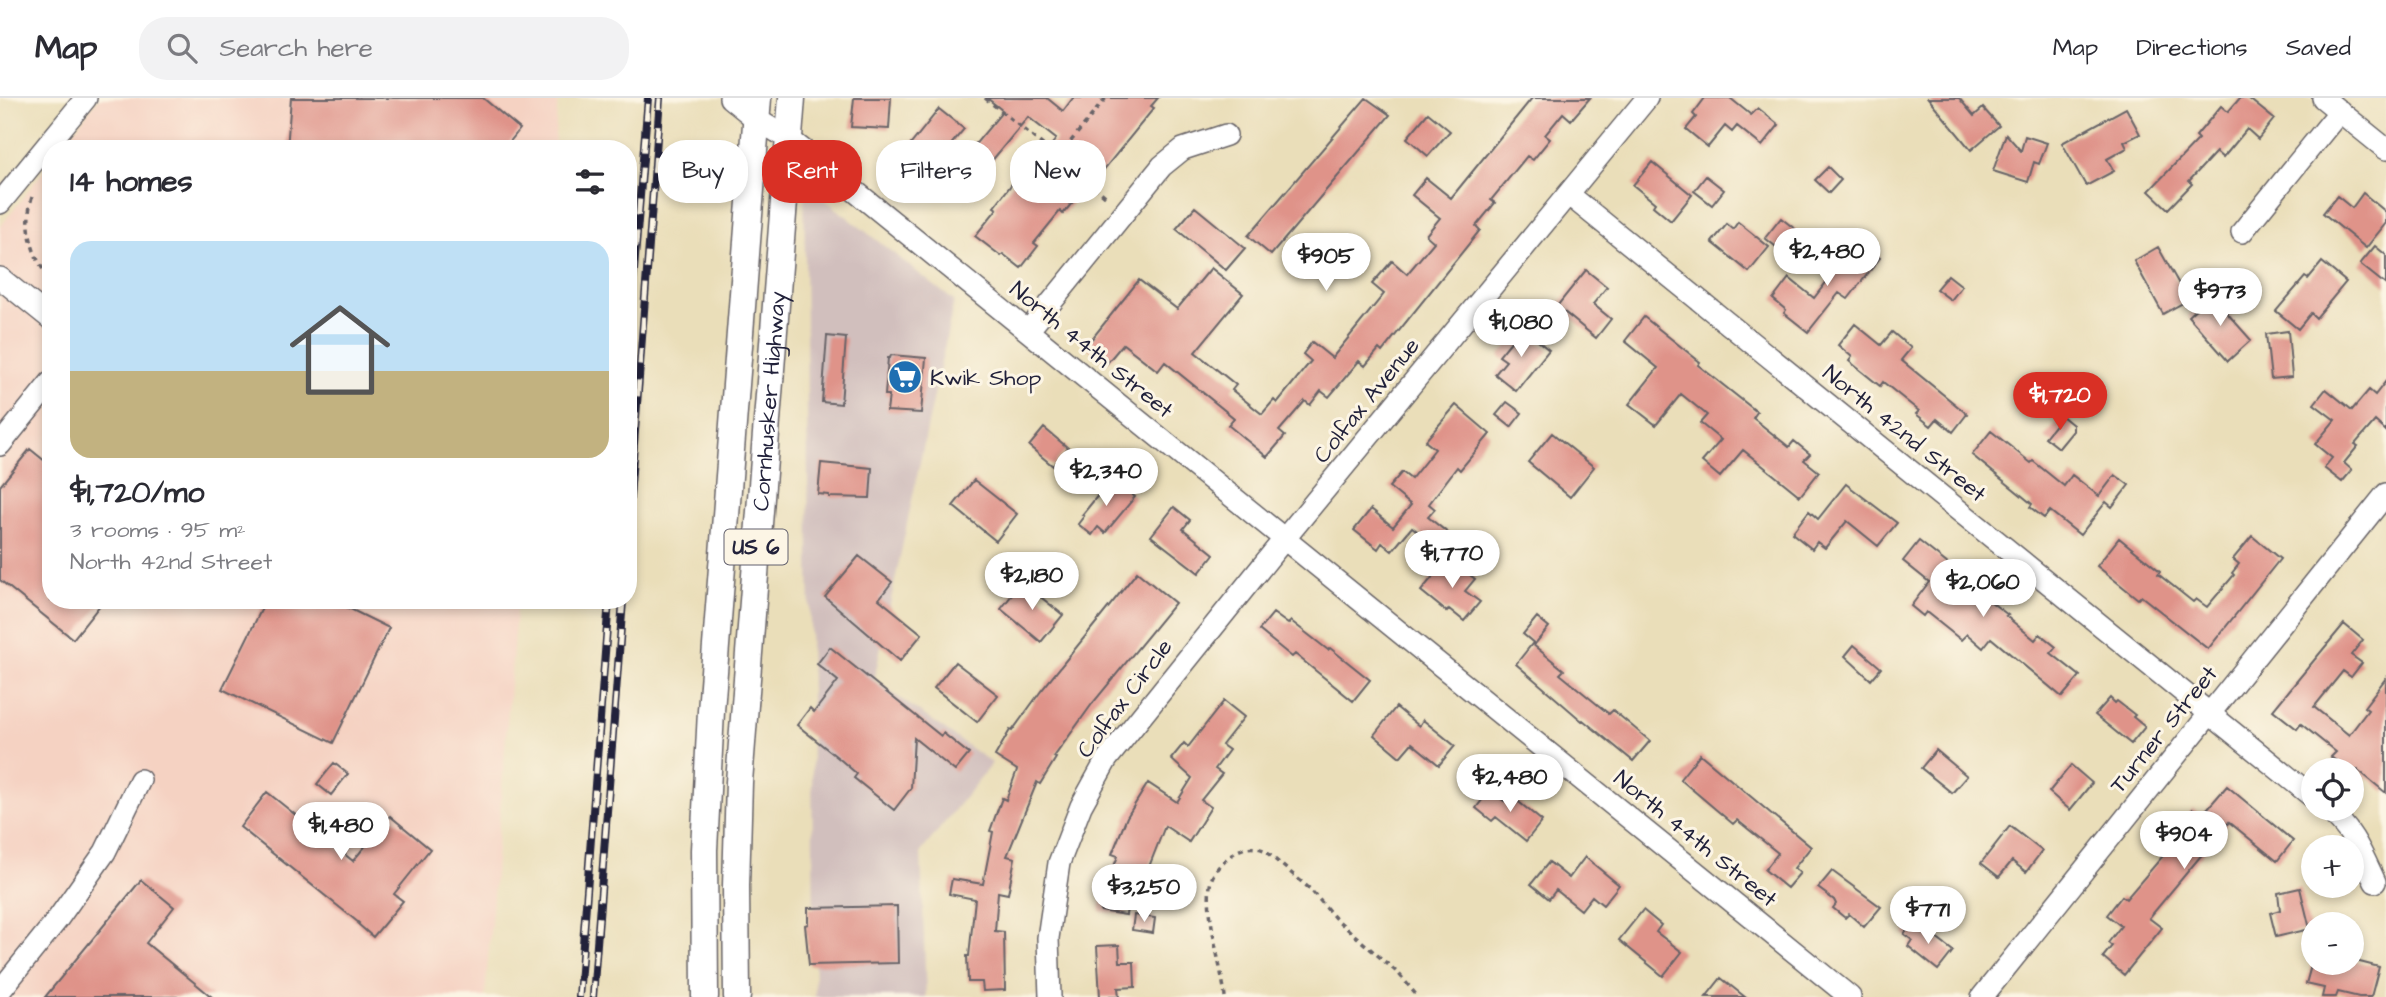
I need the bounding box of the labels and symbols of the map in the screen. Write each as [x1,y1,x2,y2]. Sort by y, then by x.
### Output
pin: $2,480 [1770,228,1884,288]
pin: $905 [1285,234,1367,293]
pin: $973 [2179,268,2261,328]
street label: North 44th Street [1003,274,1181,426]
street label: Cornhusker Highway [745,290,795,512]
pin: $1,080 [1464,300,1578,359]
street label: Colfax Avenue [1306,331,1427,470]
supermarket icon: Kwik Shop [886,358,924,396]
street label: North 42nd Street [1816,358,1994,510]
place label: Kwik Shop [930,362,1041,394]
pin: $1,720 [2003,372,2117,432]
pin: $2,340 [1049,448,1163,508]
road number: US 6 [724,530,788,564]
pin: $1,770 [1395,531,1509,590]
pin: $2,180 [975,552,1089,612]
pin: $2,060 [1926,560,2040,619]
street label: Colfax Circle [1069,633,1180,765]
street label: Turner Street [2102,659,2226,800]
pin: $2,480 [1453,754,1567,814]
street label: North 44th Street [1607,763,1785,915]
pin: $1,480 [284,802,398,862]
pin: $904 [2143,812,2225,871]
pin: $3,250 [1087,864,1201,924]
pin: $771 [1887,886,1969,946]

